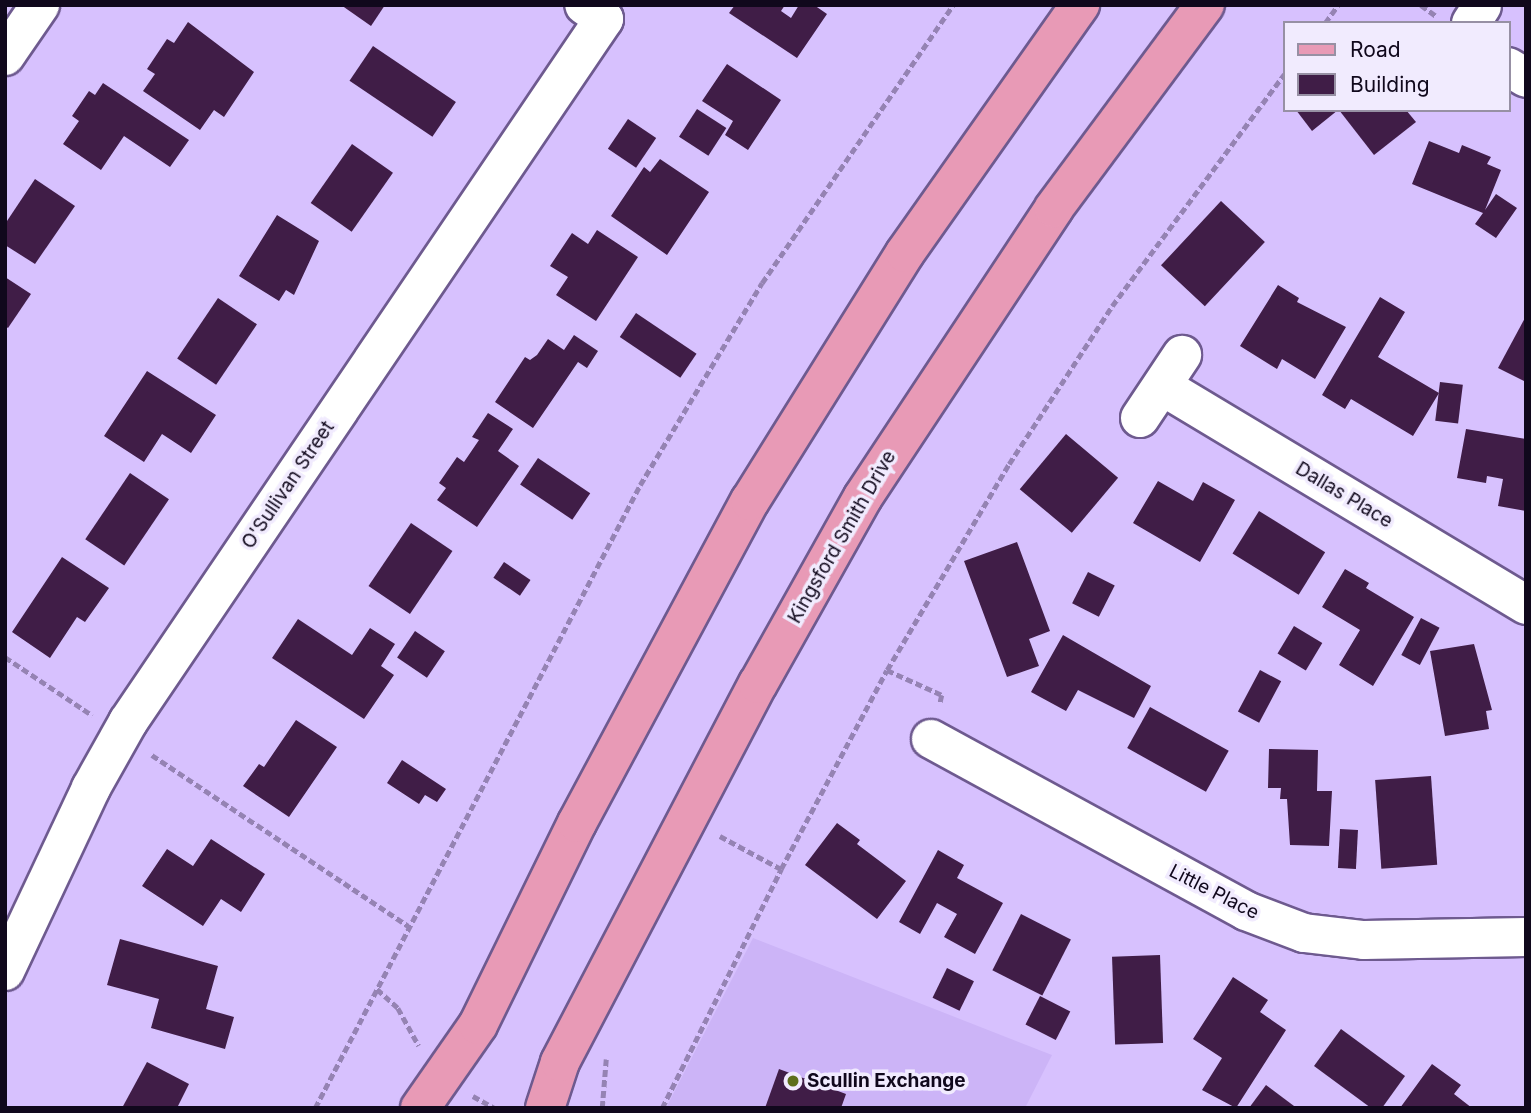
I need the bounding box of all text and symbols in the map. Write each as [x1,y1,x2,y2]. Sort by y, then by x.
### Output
legend [1282,21,1510,112]
text: Road [1350,37,1401,62]
text: Building [1350,72,1430,97]
street label: O'Sullivan Street [237,417,339,553]
street label: Kingsford Smith Drive [783,447,901,627]
street label: Dallas Place [1291,457,1397,533]
street label: Little Place [1165,860,1263,924]
place label: Scullin Exchange [807,1070,966,1092]
marker: Scullin Exchange [785,1073,801,1089]

